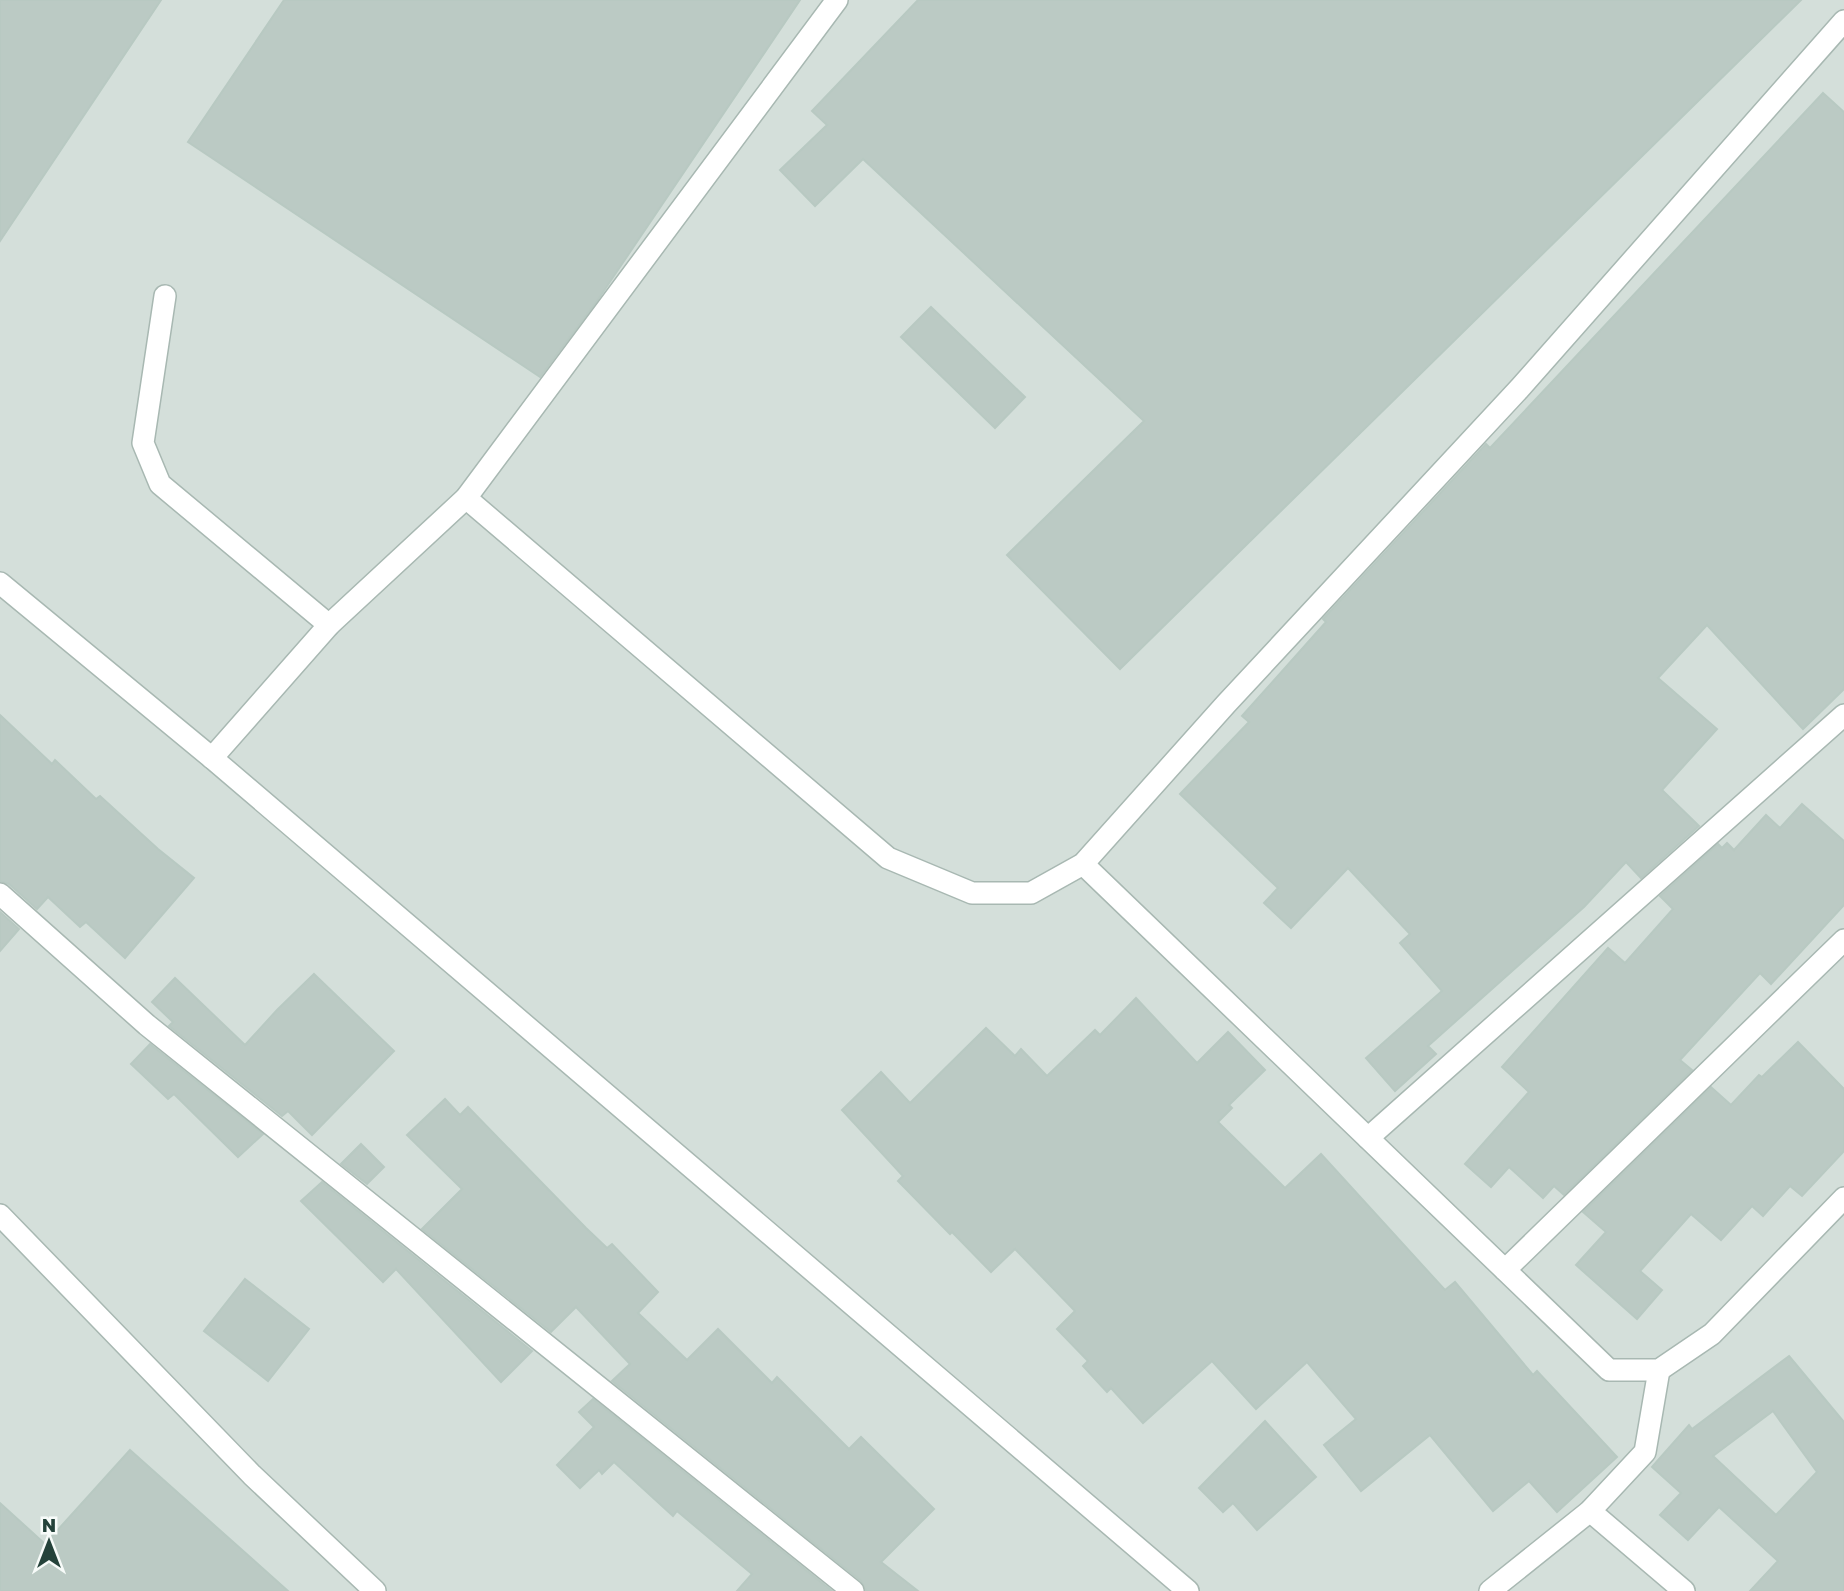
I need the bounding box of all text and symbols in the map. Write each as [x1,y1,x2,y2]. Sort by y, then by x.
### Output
north arrow [14,1507,84,1577]
text: N [42,1513,56,1536]

